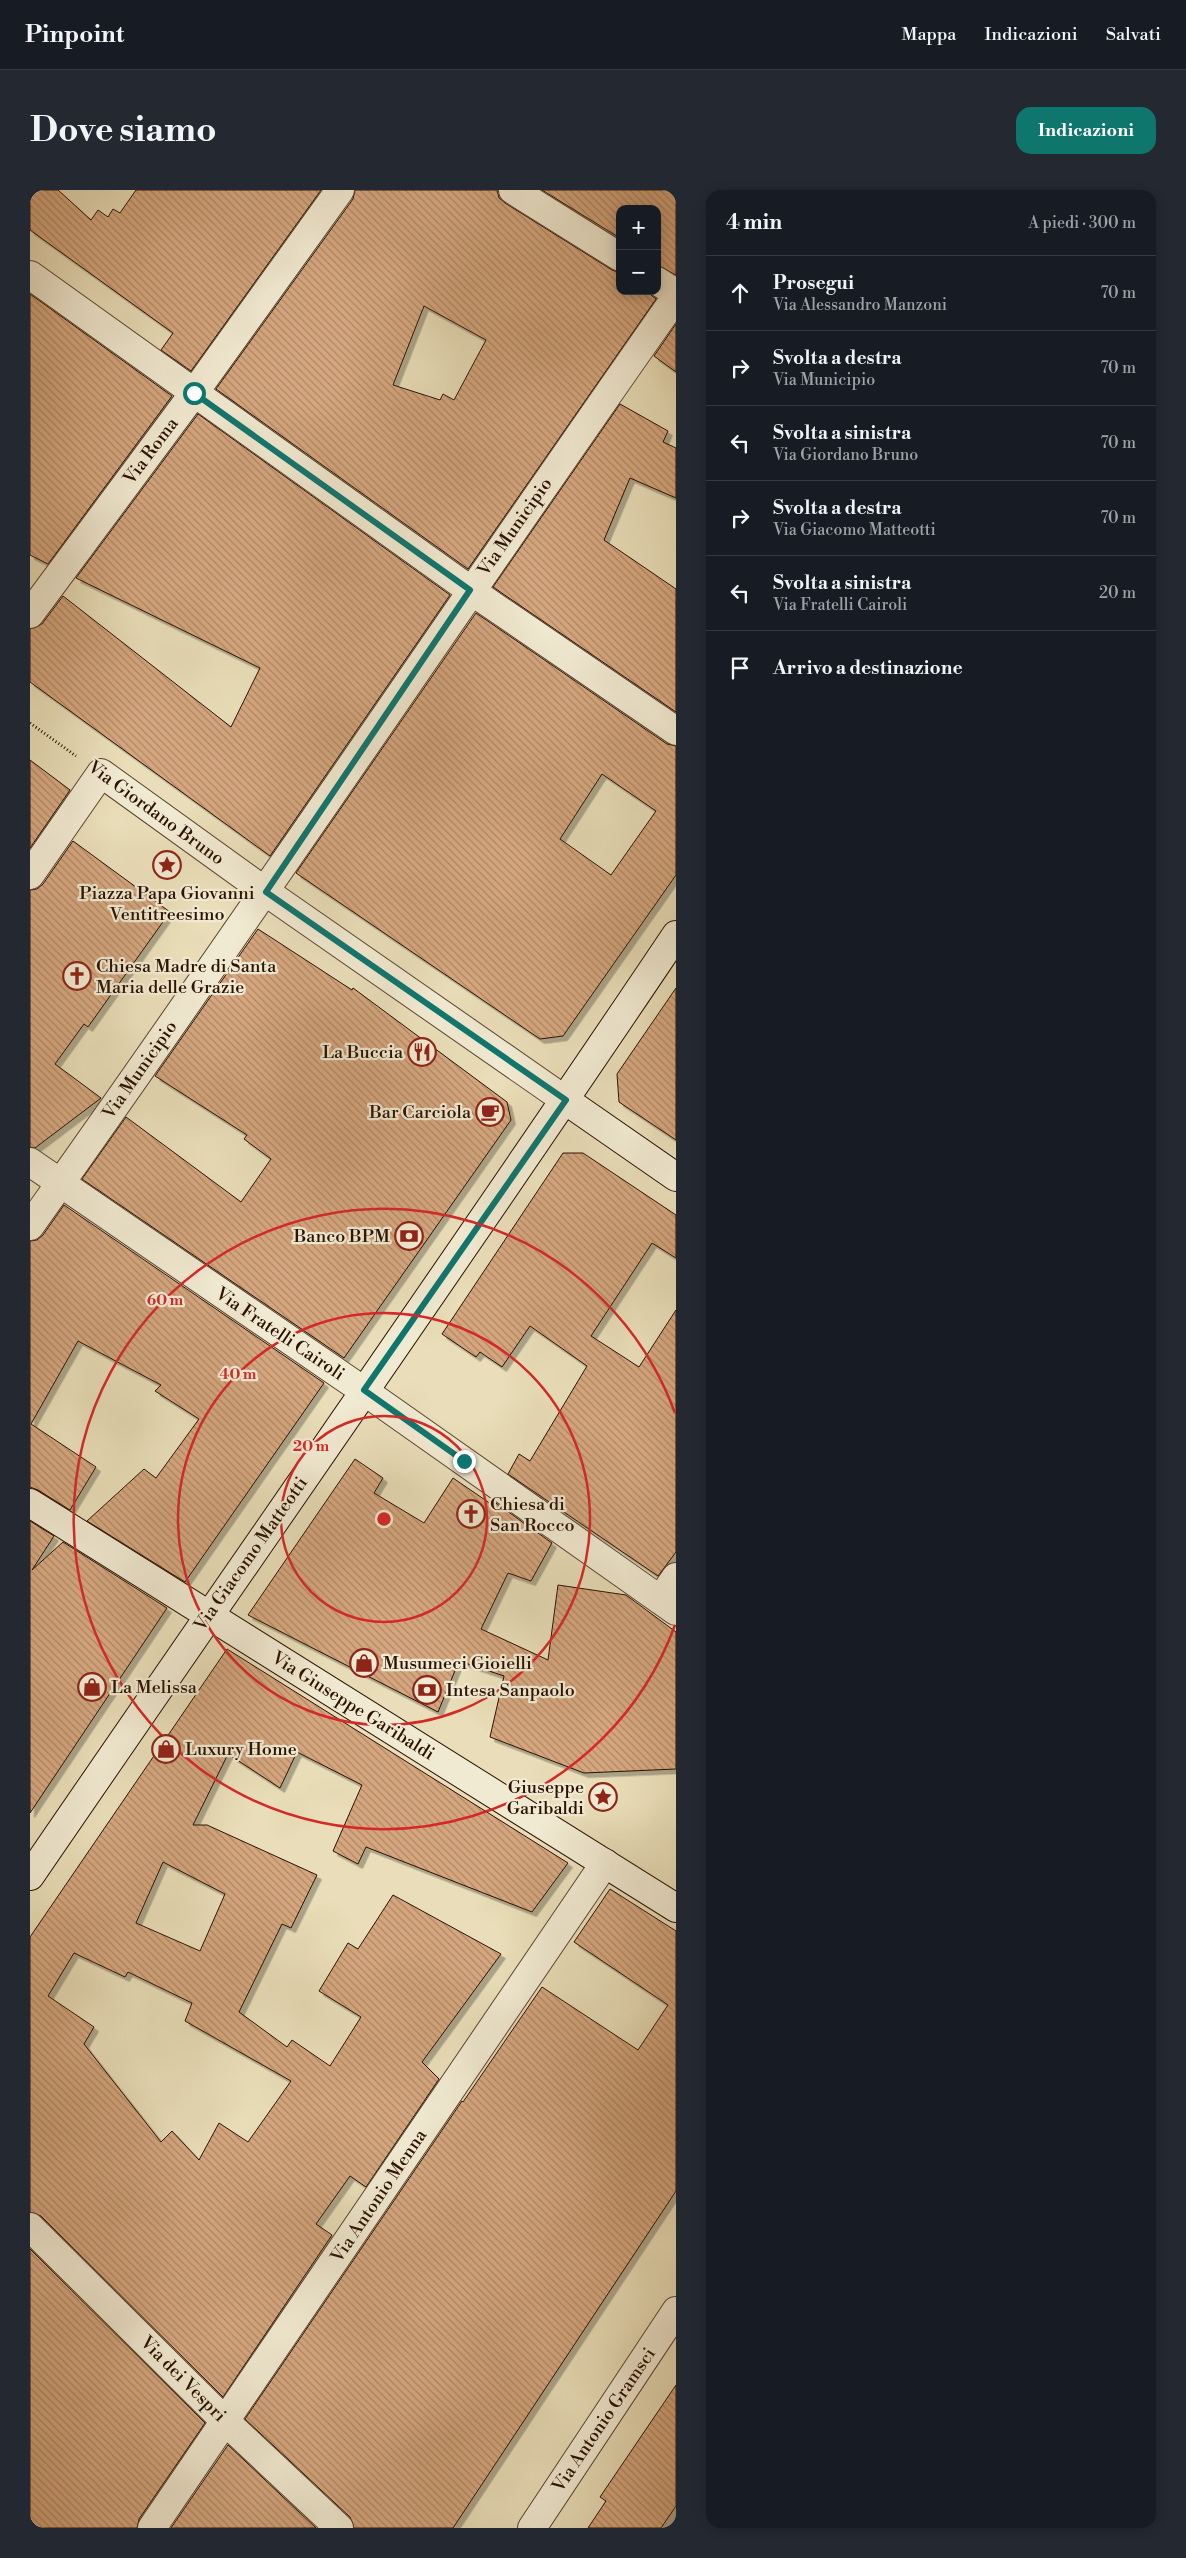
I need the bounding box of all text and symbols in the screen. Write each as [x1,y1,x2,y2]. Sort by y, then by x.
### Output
text: Pinpoint [25,20,124,50]
text: Mappa [902,23,956,46]
text: Indicazioni [984,23,1078,46]
text: Salvati [1106,23,1161,46]
button: Indicazioni [1016,107,1156,154]
text: Dove siamo [30,109,217,152]
map controls [616,205,661,295]
button: + [616,205,661,250]
text: 4 min [726,210,782,236]
text: A piedi · 300 m [1028,213,1136,233]
button: − [616,250,661,295]
text: Prosegui [773,271,854,295]
icon: ahead [726,279,754,307]
text: 70 m [1100,283,1136,303]
text: Via Alessandro Manzoni [773,295,947,315]
text: Svolta a destra [773,346,901,370]
icon: right [726,354,754,382]
text: 70 m [1100,358,1136,378]
text: Via Municipio [773,370,875,390]
route start [183,382,206,405]
street label: Via Roma [118,412,184,490]
text: Svolta a sinistra [773,421,911,445]
icon: left [726,429,754,457]
text: 70 m [1100,433,1136,453]
text: Via Giordano Bruno [773,445,918,465]
street label: Via Municipio [472,473,557,581]
text: Svolta a destra [773,496,901,520]
icon: right [726,504,754,532]
text: 70 m [1100,508,1136,528]
text: Via Giacomo Matteotti [773,520,936,540]
text: Svolta a sinistra [773,571,911,595]
icon: left [726,579,754,607]
text: 20 m [1099,583,1136,603]
text: Via Fratelli Cairoli [773,595,907,615]
icon: arrive [726,654,754,682]
text: Arrivo a destinazione [773,656,963,680]
street label: Via Giordano Bruno [82,755,229,870]
place icon: Piazza Papa Giovanni Ventitreesimo [152,850,182,880]
place label: Piazza Papa Giovanni Ventitreesimo [79,882,255,926]
place label: Chiesa Madre di Santa Maria delle Grazie [96,955,277,999]
church icon: Chiesa Madre di Santa Maria delle Grazie [62,961,92,991]
street label: Via Municipio [97,1016,182,1124]
restaurant icon: La Buccia [407,1037,437,1067]
place label: La Buccia [322,1041,404,1064]
cafe icon: Bar Carciola [475,1097,505,1127]
place label: Bar Carciola [368,1101,472,1124]
bank icon: Banco BPM [394,1221,424,1251]
place label: Banco BPM [293,1225,390,1248]
street label: Via Fratelli Cairoli [210,1282,349,1386]
text: 60 m [147,1291,184,1310]
text: 40 m [219,1365,257,1384]
text: 20 m [293,1437,330,1456]
route end [453,1450,476,1473]
street label: Via Giacomo Matteotti [189,1472,313,1636]
place label: Chiesa di San Rocco [490,1493,575,1537]
church icon: Chiesa di San Rocco [456,1499,486,1529]
centre of rings [375,1510,393,1528]
street label: Via Giuseppe Garibaldi [266,1646,439,1766]
shop icon: Musumeci Gioielli [349,1648,379,1678]
place label: Musumeci Gioielli [383,1652,532,1675]
shop icon: La Melissa [77,1672,107,1702]
bank icon: Intesa Sanpaolo [412,1675,442,1705]
place label: La Melissa [111,1676,198,1699]
place label: Intesa Sanpaolo [446,1679,575,1702]
shop icon: Luxury Home [151,1734,181,1764]
place label: Luxury Home [185,1738,297,1761]
place label: Giuseppe Garibaldi [507,1776,584,1820]
place icon: Giuseppe Garibaldi [588,1782,618,1812]
street label: Via Antonio Menna [325,2124,433,2268]
street label: Via dei Vespri [134,2330,231,2427]
street label: Via Antonio Gramsci [547,2343,661,2497]

